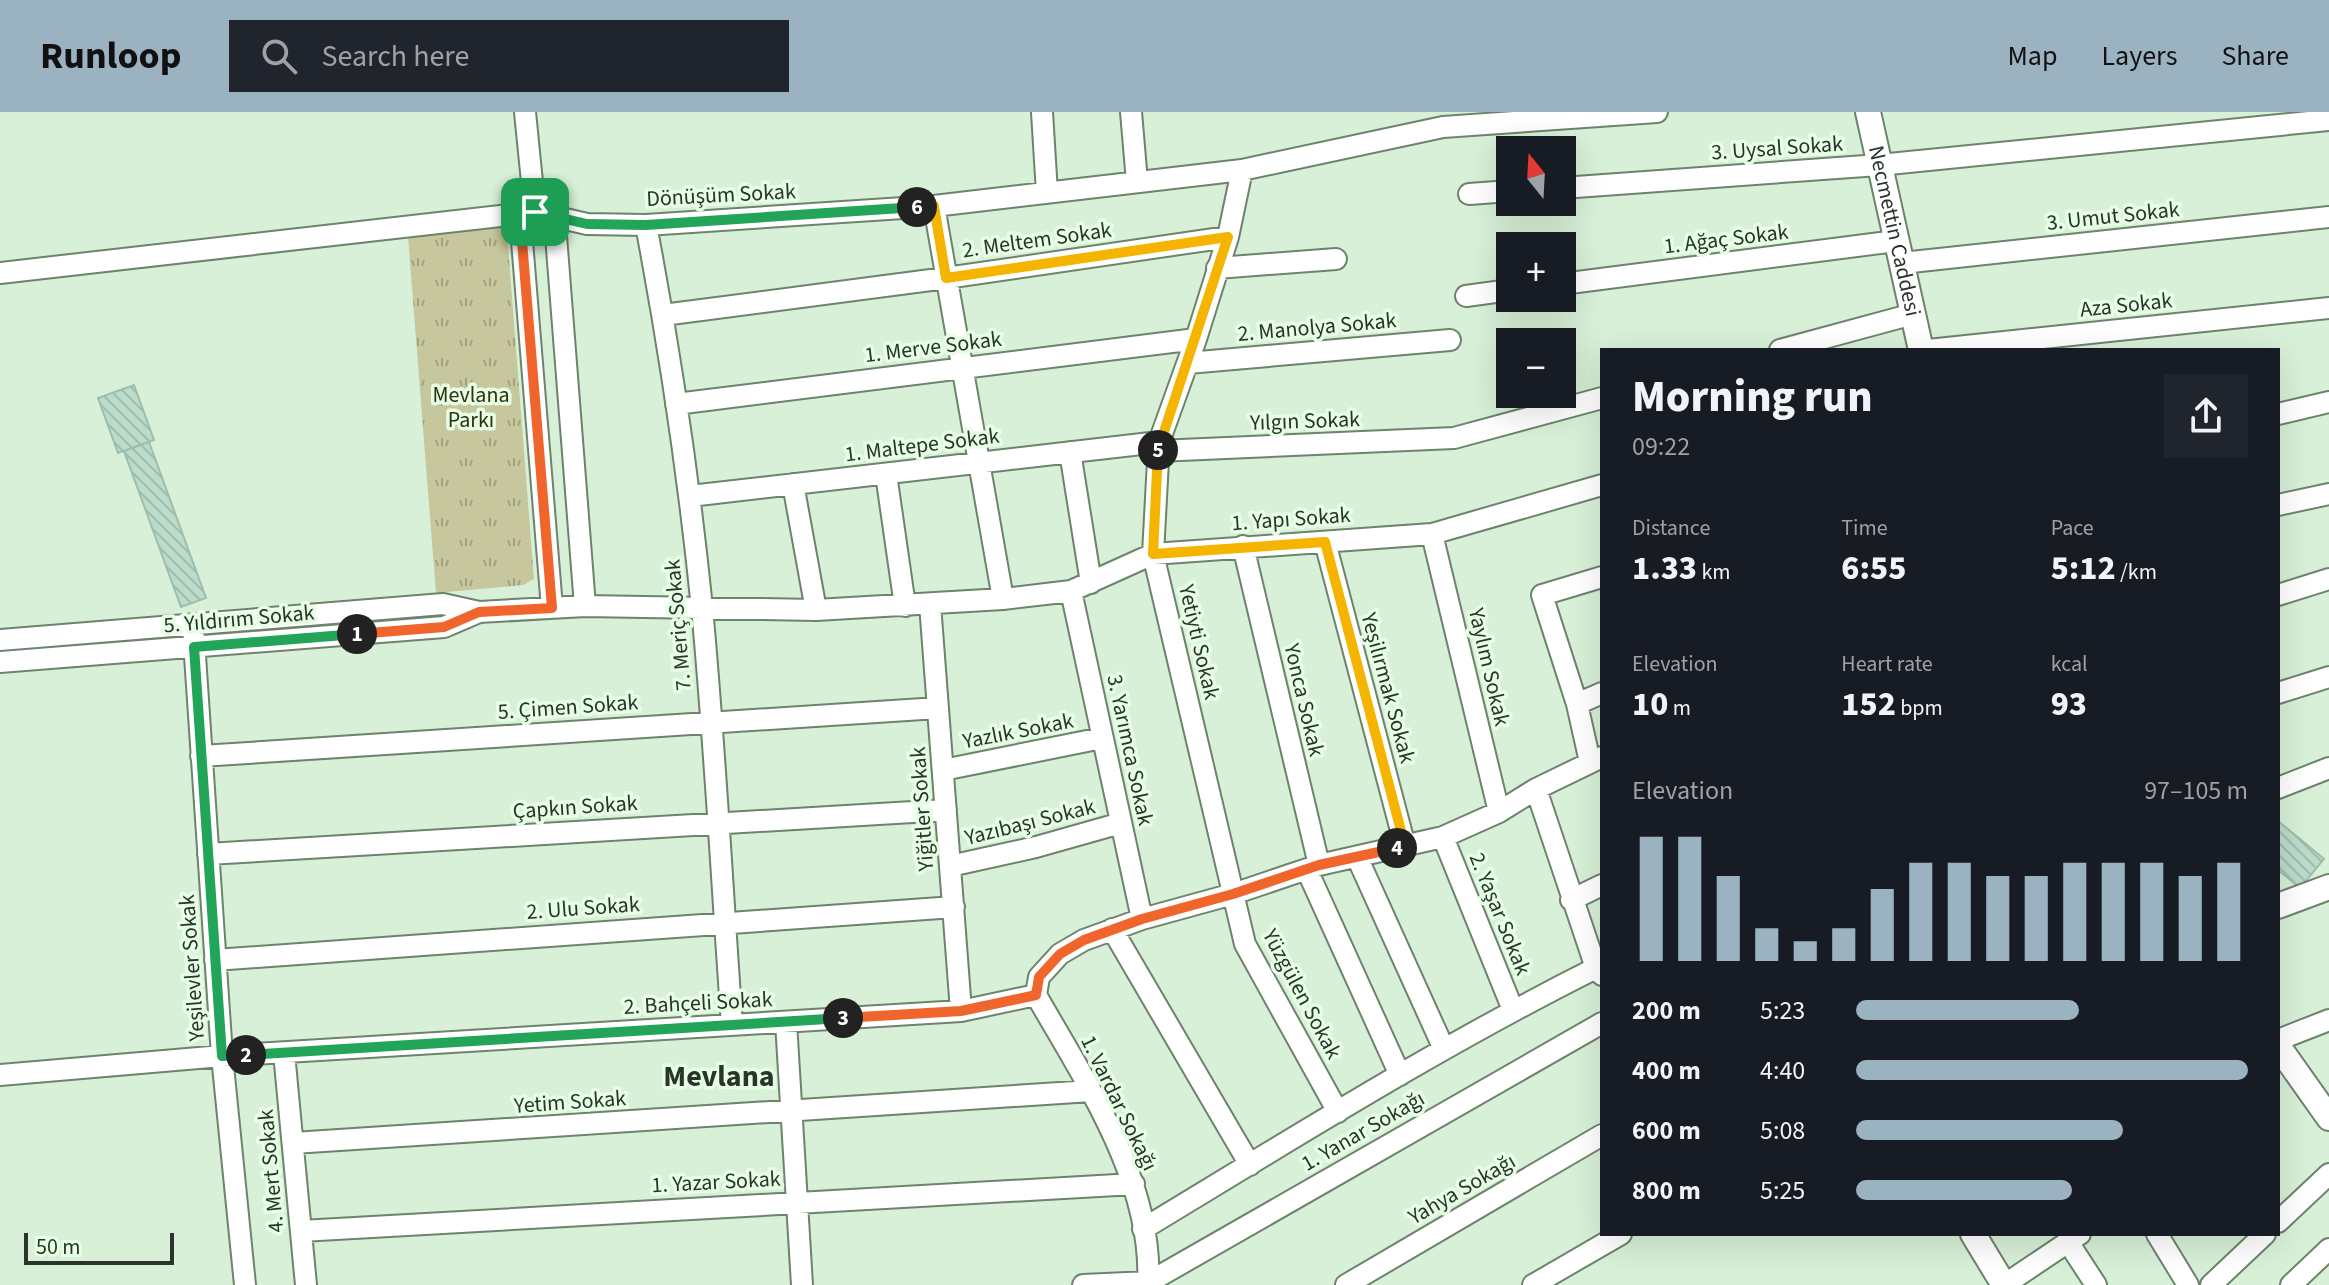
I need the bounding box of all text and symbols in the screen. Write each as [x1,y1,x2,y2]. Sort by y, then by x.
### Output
search box [229,20,789,92]
text: Runloop [40,29,181,83]
icon: search [257,34,301,78]
text: Search here [321,35,469,78]
text: Map [2007,36,2057,76]
text: Layers [2101,36,2177,76]
text: Share [2221,36,2289,76]
street label: 3. Uysal Sokak [1710,127,1844,169]
north arrow [1496,136,1576,216]
map controls [1496,136,1576,408]
street label: Necmettin Caddesi [1860,143,1929,320]
street label: Dönüşüm Sokak [645,175,797,215]
pin [501,178,569,246]
pin: 6 [897,187,937,227]
icon: arrive [513,190,557,234]
text: 6 [911,191,923,223]
street label: 3. Umut Sokak [2045,193,2181,239]
street label: 2. Meltem Sokak [960,214,1114,266]
street label: 1. Ağaç Sokak [1662,215,1790,263]
button: + [1496,232,1576,312]
street label: Aza Sokak [2078,284,2174,326]
street label: 2. Manolya Sokak [1236,304,1398,350]
street label: 1. Merve Sokak [863,323,1003,371]
button: − [1496,328,1576,408]
text: Morning run [1632,366,1873,429]
button: share [2164,374,2248,458]
park label: Mevlana Parkı [432,379,510,436]
street label: Yılgın Sokak [1249,403,1361,439]
street label: 1. Maltepe Sokak [843,420,1001,470]
text: 09:22 [1632,428,1690,465]
pin: 5 [1138,430,1178,470]
text: 5 [1152,434,1164,466]
street label: 1. Yapı Sokak [1230,499,1352,539]
text: Distance [1632,512,1710,544]
text: Time [1841,512,1888,544]
text: Pace [2051,512,2094,544]
text: 1.33 [1632,544,1697,593]
text: 6:55 [1841,544,1906,593]
text: 5:12 [2051,544,2116,593]
text: km [1697,556,1731,588]
text: /km [2116,556,2157,588]
street label: 7. Meriç Sokak [656,558,700,692]
street label: Yetiyti Sokak [1170,580,1228,703]
street label: 5. Yıldırım Sokak [162,596,316,642]
street label: Yaylım Sokak [1460,604,1518,729]
street label: Yeşilırmak Sokak [1352,608,1424,767]
pin: 1 [337,614,377,654]
text: 1 [351,618,363,650]
street label: Yonca Sokak [1275,639,1333,760]
text: Elevation [1632,648,1718,680]
text: Heart rate [1841,648,1933,680]
text: kcal [2051,648,2088,680]
street label: 3. Yarımca Sokak [1098,671,1162,829]
text: 10 [1632,680,1668,729]
text: 152 [1841,680,1896,729]
text: 93 [2051,680,2087,729]
street label: 5. Çimen Sokak [497,686,639,728]
text: m [1668,692,1691,724]
text: bpm [1896,692,1943,724]
street label: Yazlık Sokak [959,705,1076,758]
street label: Yiğitler Sokak [902,746,942,873]
text: Elevation [1632,772,1733,809]
text: 97–105 m [2144,772,2248,809]
street label: Çapkın Sokak [512,787,639,827]
street label: Yazıbaşı Sokak [961,790,1099,854]
pin: 4 [1377,828,1417,868]
text: 4 [1391,832,1403,864]
street label: 2. Yaşar Sokak [1461,848,1539,980]
street label: 2. Ulu Sokak [525,888,641,928]
street label: Yeşilevler Sokak [171,894,213,1043]
street label: Yüzgülen Sokak [1254,922,1350,1065]
street label: 2. Bahçeli Sokak [623,983,773,1023]
text: 200 m [1632,992,1701,1029]
text: 5:23 [1760,992,1805,1029]
pin: 3 [823,998,863,1038]
text: 3 [837,1002,849,1034]
street label: 1. Vardar Sokağı [1072,1030,1166,1176]
pin: 2 [226,1035,266,1075]
text: 2 [240,1039,252,1071]
text: 400 m [1632,1052,1701,1089]
text: 4:40 [1760,1052,1805,1089]
district label: Mevlana [663,1055,775,1098]
street label: Yetim Sokak [512,1082,627,1122]
street label: 1. Yanar Sokağı [1295,1083,1431,1179]
street label: 4. Mert Sokak [250,1108,292,1234]
text: 600 m [1632,1112,1701,1149]
text: 5:08 [1760,1112,1805,1149]
street label: Yahya Sokağı [1401,1145,1522,1233]
street label: 1. Yazar Sokak [651,1163,781,1201]
text: 800 m [1632,1172,1701,1209]
text: 5:25 [1760,1172,1805,1209]
scale bar [24,1229,174,1265]
text: 50 m [36,1231,81,1263]

